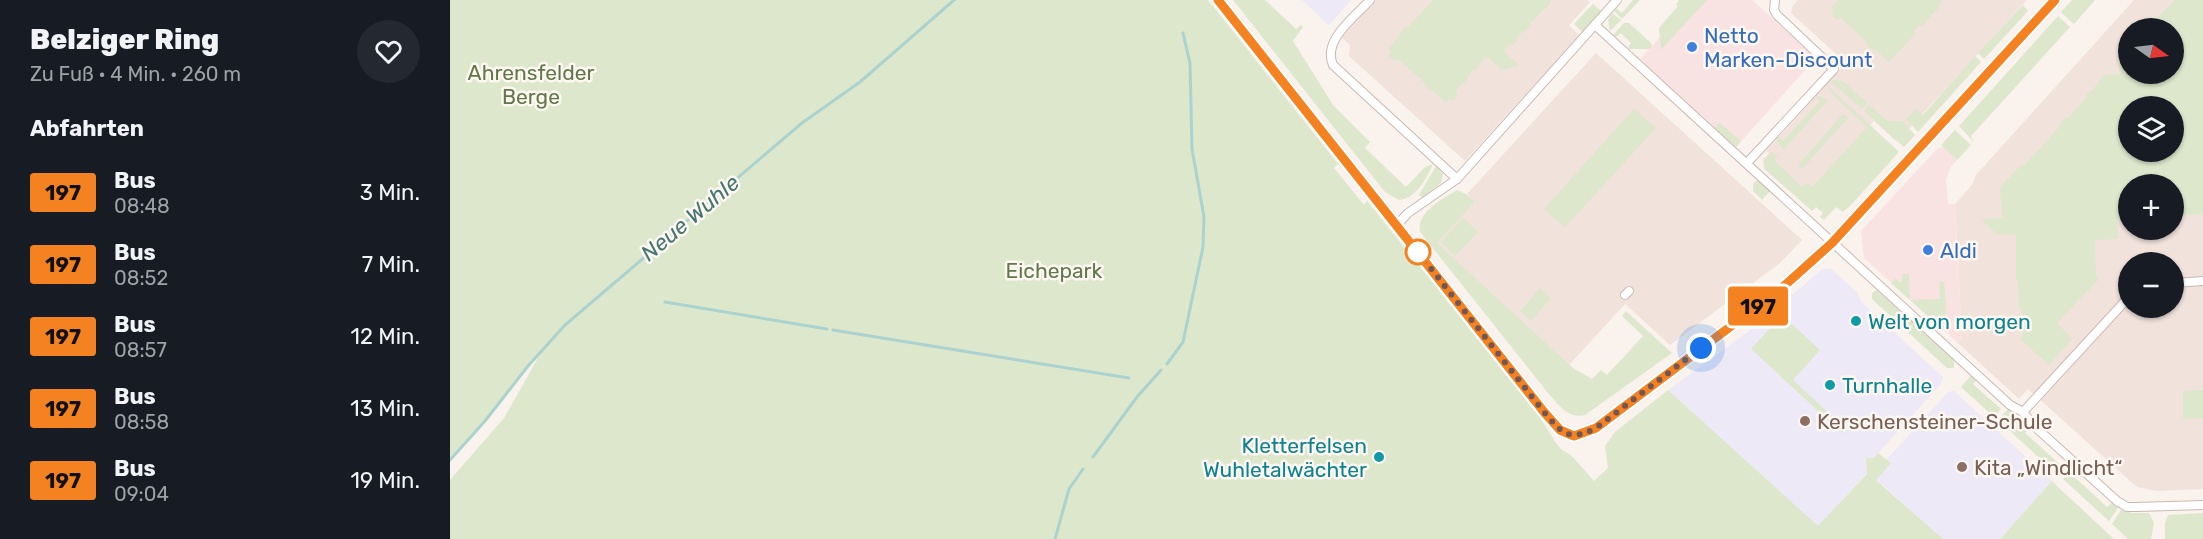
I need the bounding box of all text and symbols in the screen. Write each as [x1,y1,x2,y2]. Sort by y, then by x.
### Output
north arrow [2118,18,2184,84]
map controls [2118,18,2184,318]
button: heart [357,20,420,83]
text: Belziger Ring [30,23,219,56]
place label: Netto Marken-Discount [1704,23,1872,72]
marker: Netto Marken-Discount [1685,40,1699,54]
park label: Ahrensfelder Berge [468,60,594,109]
text: Zu Fuß · 4 Min. · 260 m [30,62,241,86]
button: layers [2118,96,2184,162]
text: Abfahrten [30,115,144,142]
text: Bus [114,167,156,194]
water label: Neue Wuhle [635,169,745,267]
button: + [2118,174,2184,240]
text: 3 Min. [360,179,420,206]
text: 197 [45,180,81,205]
text: 08:48 [114,194,170,218]
place label: Aldi [1940,238,1977,263]
text: Bus [114,239,156,266]
unlabelled marker [1405,239,1431,265]
marker: Aldi [1921,243,1935,257]
text: 7 Min. [362,251,420,278]
text: 197 [45,252,81,277]
button: − [2118,252,2184,318]
park label: Eichepark [1006,258,1103,283]
text: 08:52 [114,266,168,290]
line badge: 197 [1724,286,1792,326]
text: 197 [1740,294,1776,319]
place label: Welt von morgen [1868,309,2031,334]
text: Bus [114,311,156,338]
marker: Welt von morgen [1849,314,1863,328]
text: 12 Min. [351,323,420,350]
text: 197 [45,324,81,349]
your location [1686,333,1716,363]
text: 08:57 [114,338,167,362]
place label: Turnhalle [1842,373,1932,398]
marker: Turnhalle [1823,378,1837,392]
text: Bus [114,383,156,410]
text: 13 Min. [350,395,420,422]
text: 197 [45,396,81,421]
place label: Kerschensteiner-Schule [1817,409,2052,434]
text: 08:58 [114,410,169,434]
marker: Kerschensteiner-Schule [1798,414,1812,428]
place label: Kletterfelsen Wuhletalwächter [1203,433,1367,482]
marker: Kletterfelsen Wuhletalwächter [1372,450,1386,464]
text: Bus [114,455,156,482]
place label: Kita „Windlicht“ [1974,455,2123,480]
marker: Kita „Windlicht“ [1955,460,1969,474]
text: 19 Min. [350,467,420,494]
text: 197 [45,468,81,493]
text: 09:04 [114,482,169,506]

